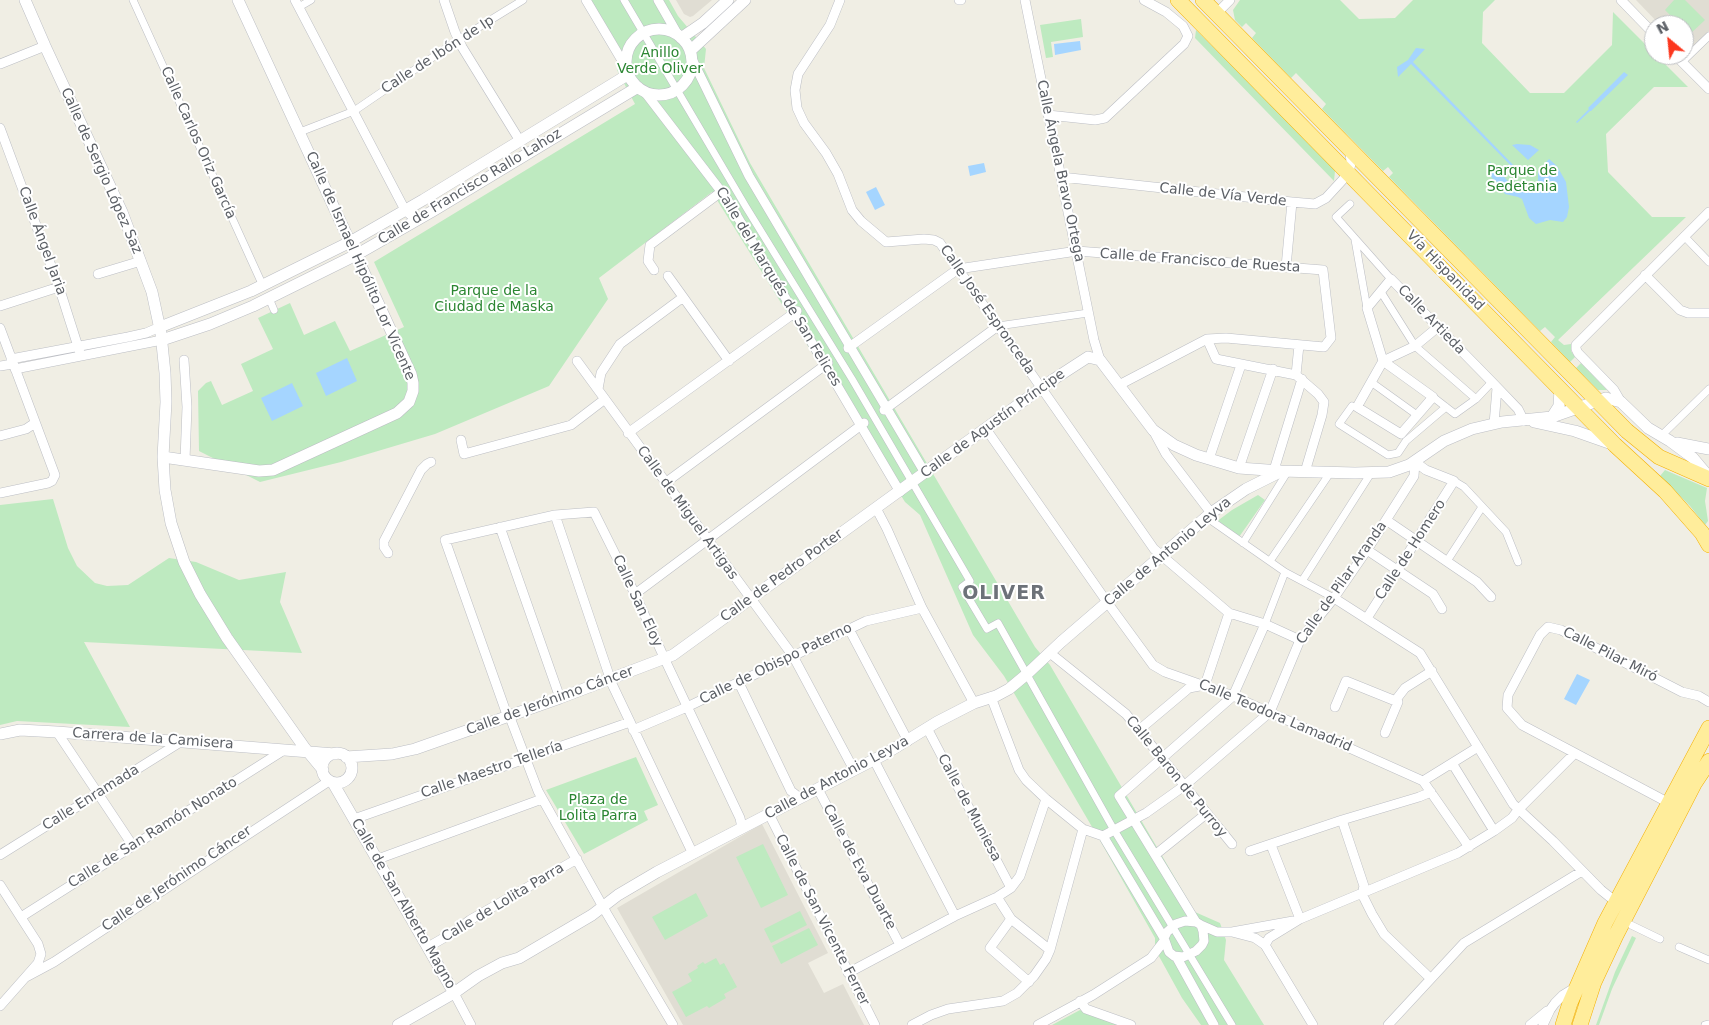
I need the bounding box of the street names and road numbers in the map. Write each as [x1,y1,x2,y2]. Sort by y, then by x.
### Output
street label: Calle de Ibón de Ip [378,12,498,98]
street label: Calle Carlos Oriz García [157,64,239,222]
street label: Calle Ángela Bravo Ortega [1032,78,1088,264]
street label: Calle de Sergio López Saz [57,85,145,257]
street label: Calle de Francisco Rallo Lahoz [375,125,565,249]
street label: Calle de Ismael Hipólito Lor Vicente [302,149,418,383]
street label: Calle de Vía Verde [1159,180,1287,210]
street label: Calle Ángel Jaria [15,184,69,298]
street label: Calle del Marqués de San Felices [712,184,844,390]
street label: Vía Hispanidad [1403,227,1487,315]
street label: Calle José Espronceda [936,242,1038,378]
street label: Calle de Francisco de Ruesta [1099,246,1301,276]
street label: Calle Artieda [1394,282,1468,358]
street label: Calle de Agustín Príncipe [918,366,1068,482]
street label: Calle de Miguel Artigas [633,443,741,583]
street label: Calle de Antonio Leyva [1101,494,1235,610]
street label: Calle de Homero [1372,497,1450,603]
street label: Calle de Pilar Aranda [1293,518,1391,648]
street label: Calle de Pedro Porter [718,526,846,626]
street label: Calle San Eloy [608,552,666,650]
street label: Calle de Obispo Paterno [697,620,855,708]
street label: Calle Pilar Miró [1560,624,1660,686]
street label: Calle de Jerónimo Cáncer [464,663,636,739]
street label: Calle Teodora Lamadrid [1196,676,1354,756]
street label: Calle Baron de Purroy [1122,713,1230,841]
street label: Carrera de la Camisera [72,725,234,753]
street label: Calle de Antonio Leyva [762,733,912,823]
street label: Calle Maestro Tellería [419,738,565,802]
street label: Calle de Muniesa [934,751,1004,865]
street label: Calle Enramada [40,761,142,835]
street label: Calle de San Ramón Nonato [65,774,241,892]
street label: Calle de Eva Duarte [819,802,899,932]
street label: Calle de San Alberto Magno [347,816,459,992]
street label: Calle de Jerónimo Cáncer [99,823,255,935]
street label: Calle de San Vicente Ferrer [771,832,873,1008]
street label: Calle de Lolita Parra [439,860,567,946]

